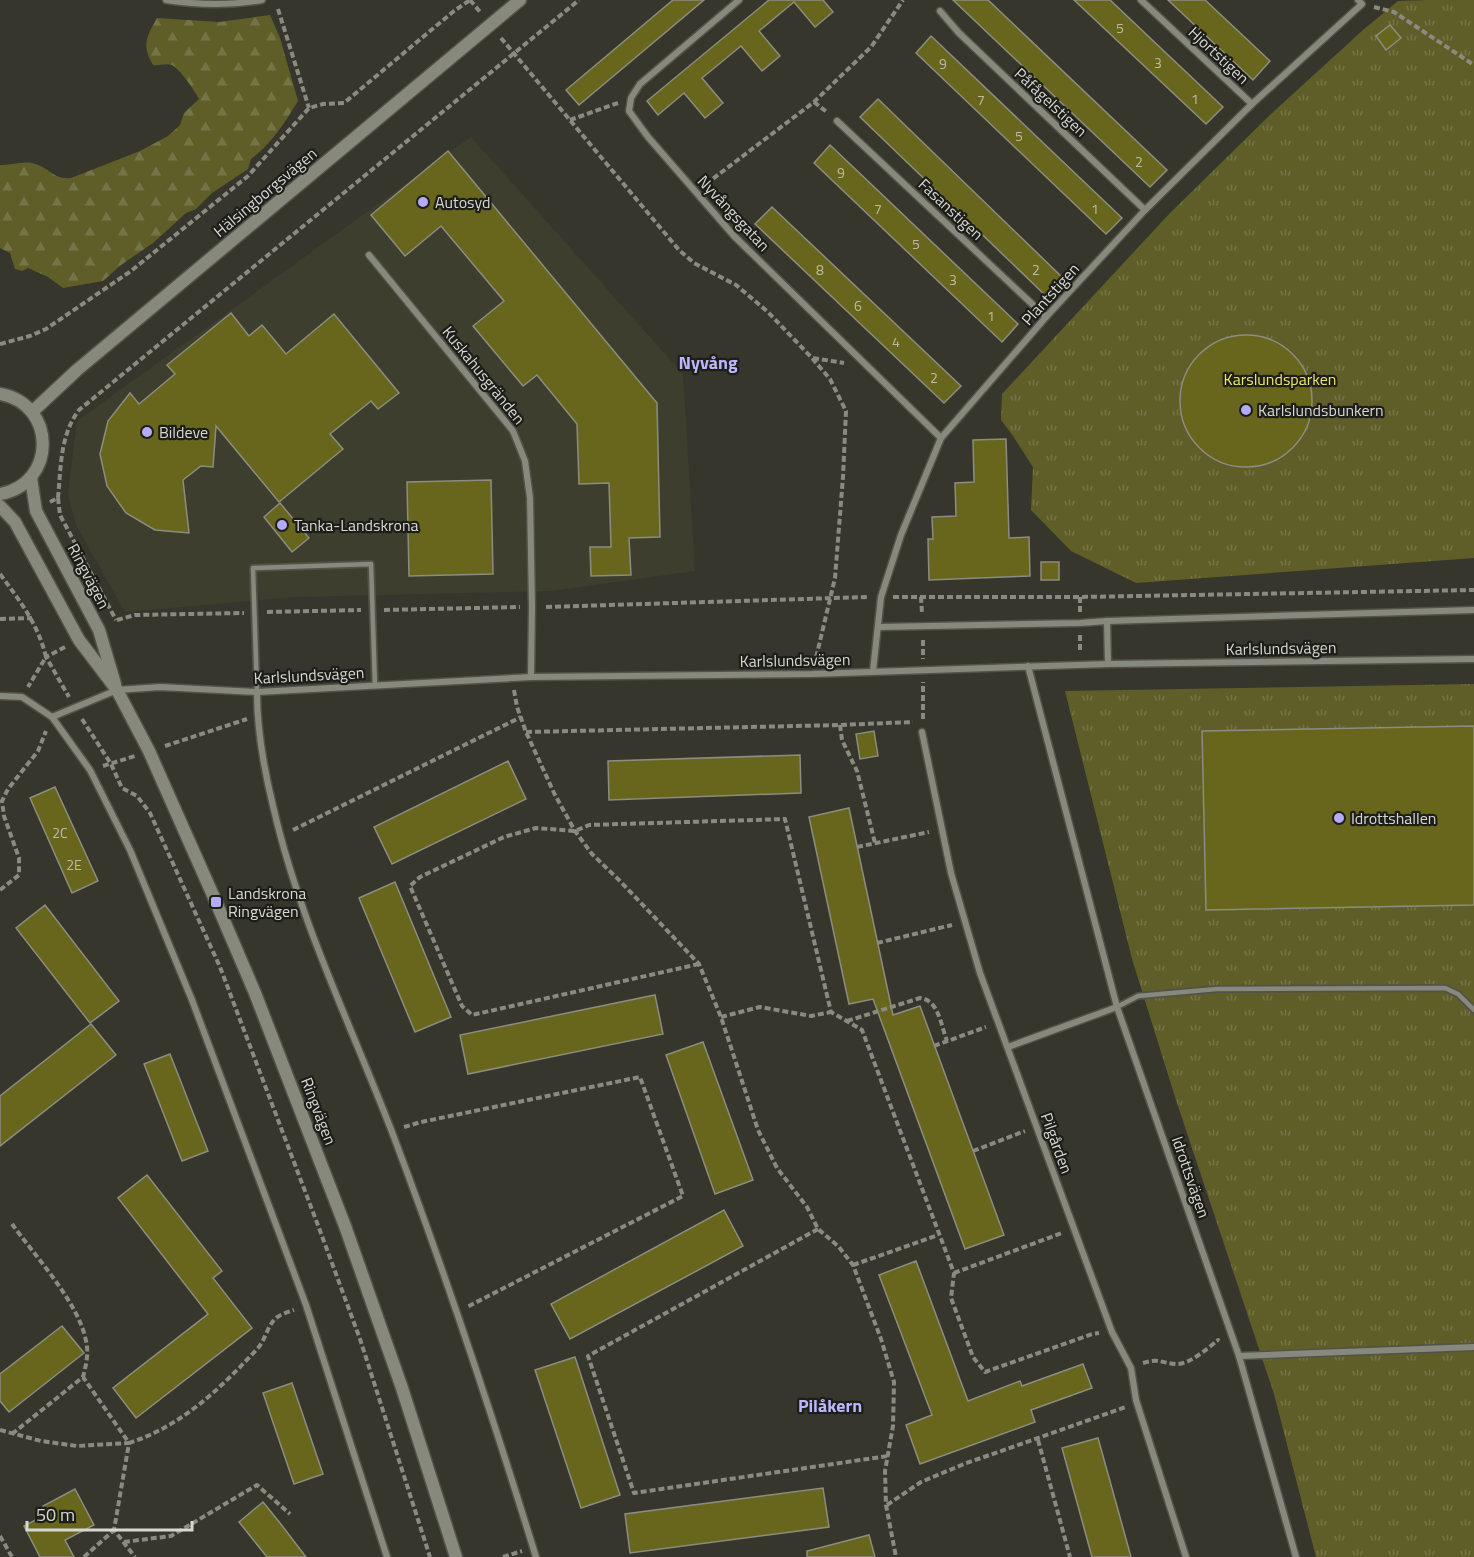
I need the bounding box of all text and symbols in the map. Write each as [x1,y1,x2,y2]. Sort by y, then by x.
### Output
house number: 5 [1116,17,1124,38]
street label: Hjortstigen [1183,21,1255,89]
house number: 3 [1154,52,1162,73]
house number: 9 [939,53,947,74]
street label: Påfågelstigen [1009,62,1093,142]
house number: 1 [1191,88,1199,109]
house number: 7 [977,89,985,110]
house number: 5 [1015,125,1023,146]
street label: Hälsingborgsvägen [208,141,322,243]
house number: 2 [1135,151,1143,172]
house number: 9 [837,162,845,183]
street label: Nyvångsgatan [692,169,776,257]
street label: Fasanstigen [913,172,989,246]
place label: Autosyd [435,190,490,214]
marker: Autosyd [416,195,430,209]
house number: 7 [874,198,882,219]
house number: 1 [1091,198,1099,219]
house number: 5 [912,233,920,254]
street label: Plantstigen [1015,257,1085,331]
house number: 8 [816,259,824,280]
house number: 2 [1032,259,1040,280]
house number: 3 [949,269,957,290]
house number: 6 [854,295,862,316]
house number: 1 [987,305,995,326]
street label: Kuskahusgränden [437,321,531,429]
house number: 4 [892,331,900,352]
district label: Nyvång [678,349,738,376]
house number: 2 [930,367,938,388]
park label: Karslundsparken [1224,367,1336,391]
place label: Karlslundsbunkern [1258,398,1384,422]
marker: Karlslundsbunkern [1239,403,1253,417]
place label: Bildeve [159,420,208,444]
marker: Bildeve [140,425,154,439]
place label: Tanka-Landskrona [294,513,419,537]
marker: Tanka-Landskrona [275,518,289,532]
street label: Ringvägen [62,539,116,613]
street label: Karlslundsvägen [1225,635,1337,661]
street label: Karlslundsvägen [739,647,851,673]
street label: Karlslundsvägen [253,660,365,690]
place label: Idrottshallen [1351,806,1436,830]
marker: Idrottshallen [1332,811,1346,825]
house number: 2C [52,822,68,843]
house number: 2E [66,854,82,875]
place label: Landskrona Ringvägen [228,881,306,923]
marker: Landskrona Ringvägen [209,895,223,909]
street label: Ringvägen [295,1074,343,1148]
street label: Pilgården [1035,1109,1079,1177]
street label: Idrottsvägen [1166,1133,1216,1221]
district label: Pilåkern [798,1392,862,1419]
scale bar [27,1494,192,1532]
text: 50 m [36,1501,75,1528]

